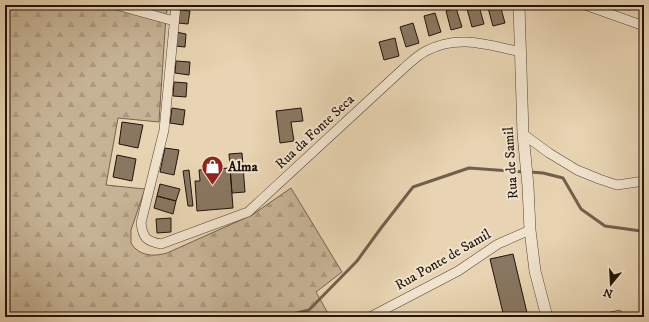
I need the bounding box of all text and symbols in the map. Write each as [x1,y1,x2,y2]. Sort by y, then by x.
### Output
street label: Rua da Fonte Seca [272,91,358,173]
street label: Rua de Samil [499,125,523,200]
shop icon: Alma [200,154,226,187]
place label: Alma [227,158,259,176]
street label: Rua Ponte de Samil [392,225,495,295]
north arrow [591,264,631,304]
text: N [602,285,615,301]

